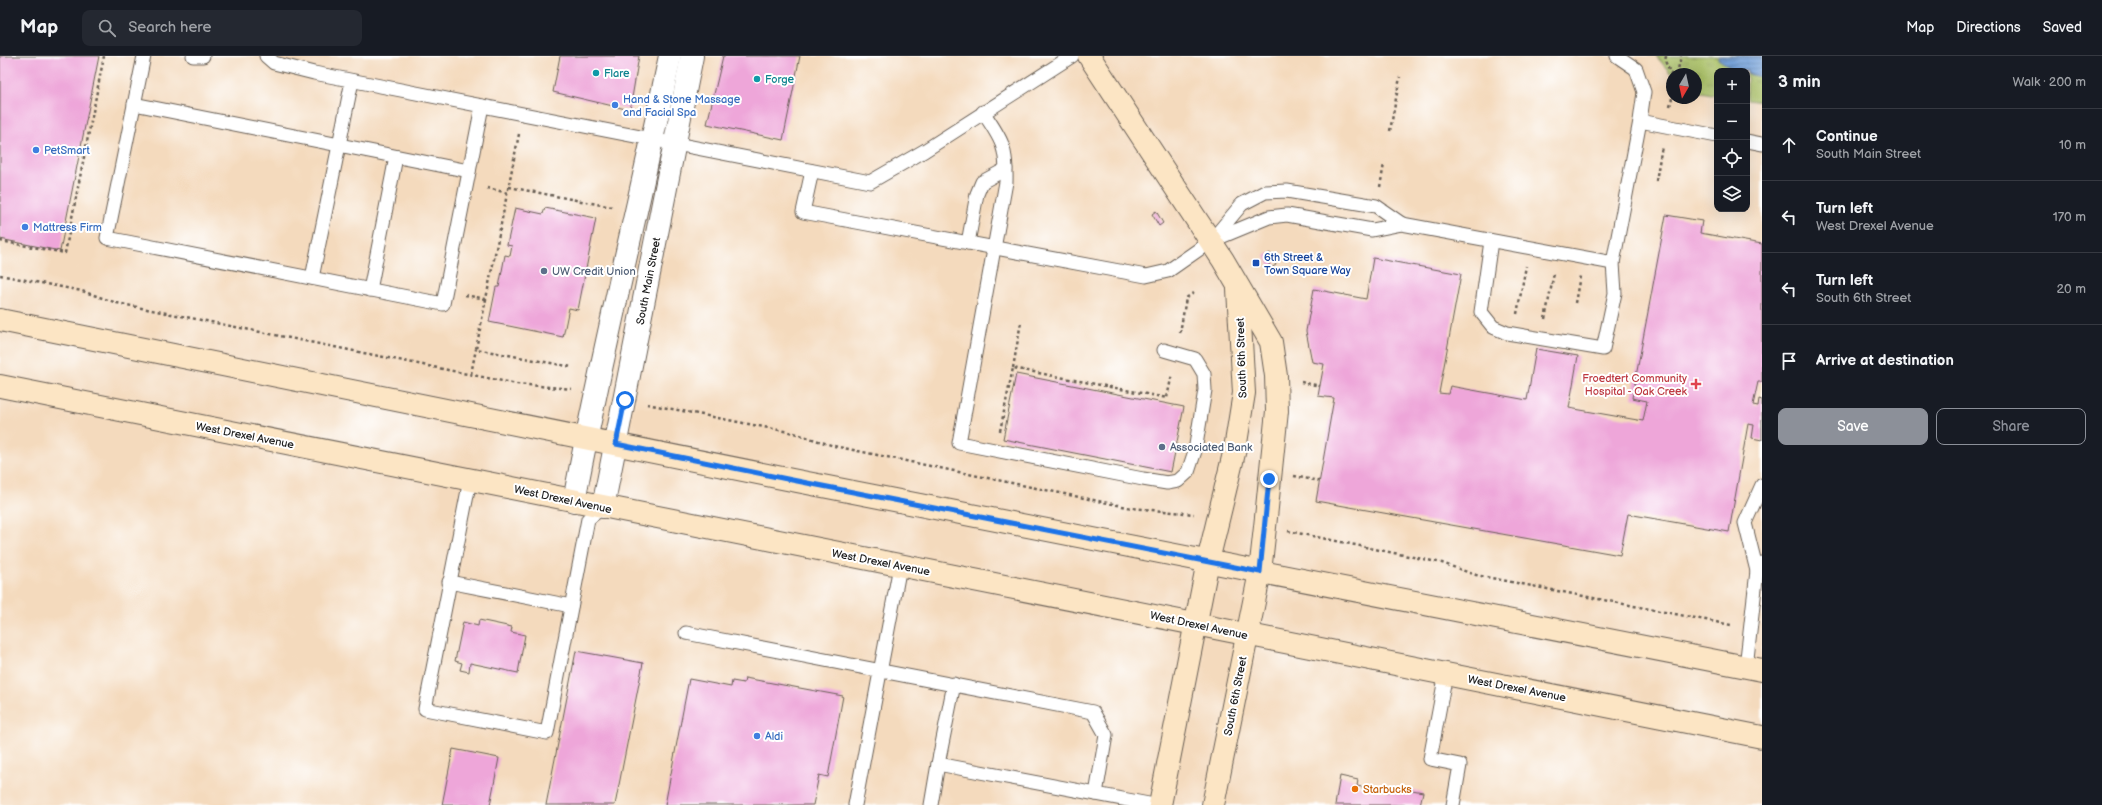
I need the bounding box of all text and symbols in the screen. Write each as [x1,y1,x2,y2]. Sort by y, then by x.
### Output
search box [82,10,362,46]
text: Map [20,16,58,39]
icon: search [96,17,118,39]
text: Search here [128,18,211,37]
text: Map [1906,19,1934,36]
text: Directions [1956,19,2021,36]
text: Saved [2043,19,2082,36]
place label: Flare [604,67,630,80]
marker: Flare [591,68,601,78]
north arrow [1666,68,1702,104]
map controls [1714,68,1750,212]
button: + [1714,68,1750,104]
text: 3 min [1778,72,1821,92]
place label: Forge [765,73,795,86]
marker: Forge [752,74,762,84]
text: Walk · 200 m [2013,74,2086,90]
place label: Hand & Stone Massage and Facial Spa [623,93,741,119]
marker: Hand & Stone Massage and Facial Spa [610,100,620,110]
button: − [1714,104,1750,140]
text: Continue [1816,127,1878,146]
icon: ahead [1778,134,1800,156]
text: 10 m [2059,137,2086,153]
button: locate [1714,140,1750,176]
place label: PetSmart [44,144,90,157]
marker: PetSmart [31,145,41,155]
text: South Main Street [1816,146,1921,162]
button: layers [1714,176,1750,212]
text: Turn left [1816,199,1873,218]
icon: left [1778,206,1800,228]
text: 170 m [2053,209,2086,225]
text: West Drexel Avenue [1816,218,1934,234]
place label: Mattress Firm [33,221,102,234]
marker: Mattress Firm [20,222,30,232]
street label: South Main Street [634,236,663,326]
place label: 6th Street & Town Square Way [1264,251,1351,277]
marker: 6th Street & Town Square Way [1251,258,1261,268]
place label: UW Credit Union [552,265,636,278]
marker: UW Credit Union [539,266,549,276]
text: Turn left [1816,271,1873,290]
icon: left [1778,278,1800,300]
text: 20 m [2056,281,2086,297]
text: South 6th Street [1816,290,1911,306]
street label: South 6th Street [1234,317,1249,398]
icon: arrive [1778,350,1800,372]
text: Arrive at destination [1816,351,1954,370]
place label: Froedtert Community Hospital - Oak Creek [1582,372,1688,398]
marker: Froedtert Community Hospital - Oak Creek [1690,378,1702,390]
route start [616,391,634,409]
button: Save [1778,408,1928,445]
button: Share [1936,408,2086,445]
street label: West Drexel Avenue [195,420,295,451]
place label: Associated Bank [1170,441,1253,454]
marker: Associated Bank [1157,442,1167,452]
route end [1260,470,1278,488]
street label: West Drexel Avenue [513,483,613,516]
street label: West Drexel Avenue [831,547,931,578]
street label: West Drexel Avenue [1149,609,1249,642]
street label: South 6th Street [1221,655,1250,737]
street label: West Drexel Avenue [1467,673,1567,704]
place label: Aldi [765,730,783,743]
marker: Aldi [752,731,762,741]
place label: Starbucks [1363,783,1412,796]
marker: Starbucks [1350,784,1360,794]

